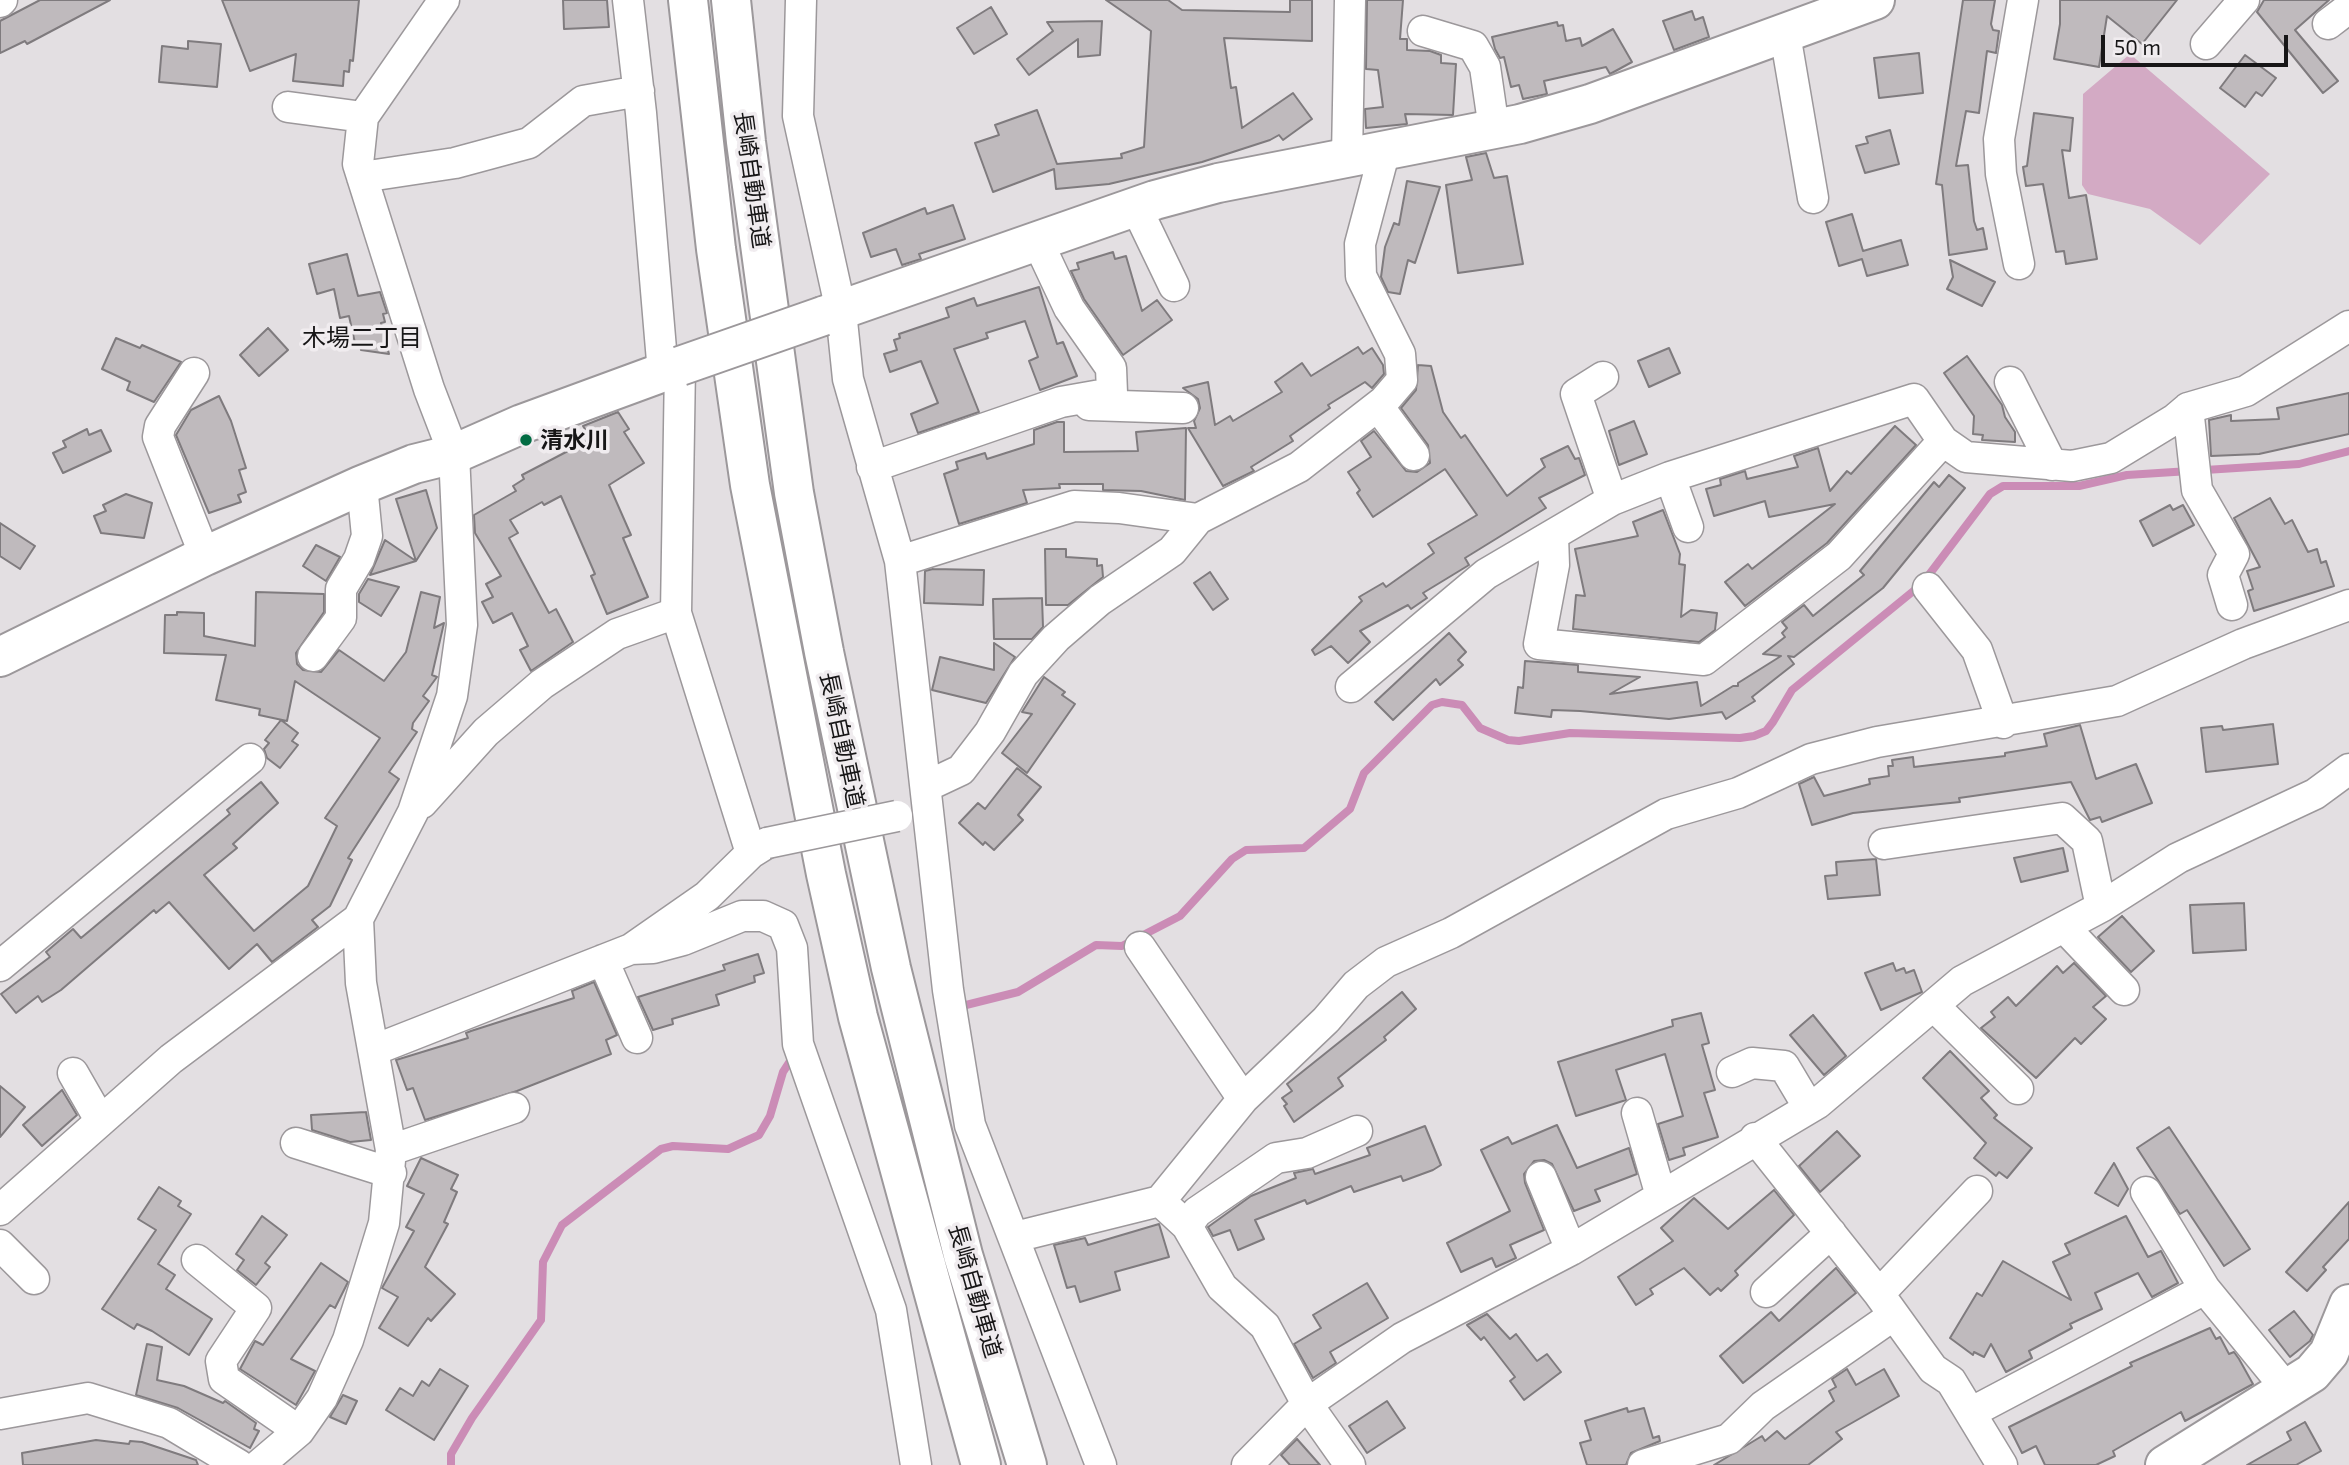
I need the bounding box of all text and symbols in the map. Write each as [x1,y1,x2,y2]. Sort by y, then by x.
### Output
scale bar [2104,21,2291,65]
text: 50 m [2114,34,2161,59]
street label: 長崎自動車道 [729,110,775,250]
district label: 木場二丁目 [302,324,422,352]
place label: 清水川 [540,426,609,454]
marker: 清水川 [518,432,534,448]
street label: 長崎自動車道 [814,670,870,810]
street label: 長崎自動車道 [943,1221,1007,1361]

